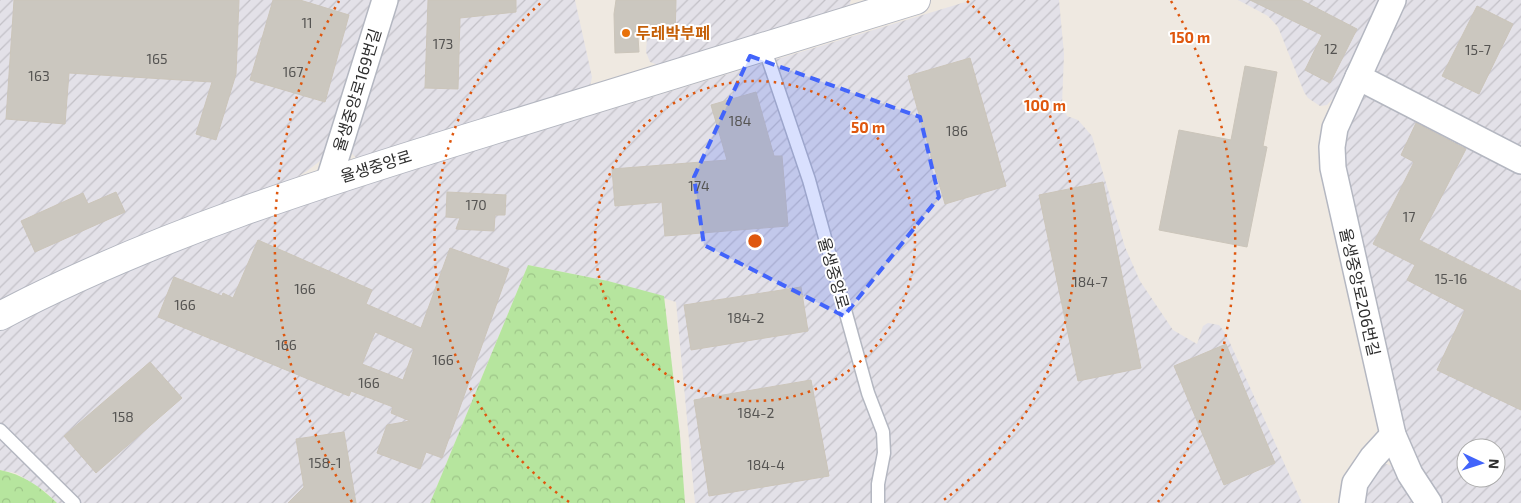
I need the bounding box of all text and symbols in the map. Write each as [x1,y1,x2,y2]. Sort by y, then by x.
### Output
house number: 11 [301,14,313,31]
place label: 두레박부페 [636,23,710,42]
street label: 율생중앙로169번길 [329,26,384,154]
marker: 두레박부페 [620,27,632,39]
text: 150 m [1170,28,1210,46]
house number: 173 [433,35,453,52]
house number: 12 [1324,40,1338,57]
house number: 15-7 [1465,41,1491,58]
house number: 165 [146,50,168,67]
house number: 167 [283,63,303,80]
house number: 163 [28,67,50,84]
text: 100 m [1024,96,1066,114]
house number: 184 [729,112,751,129]
text: 50 m [851,118,885,136]
house number: 186 [946,122,968,139]
street label: 율생중앙로 [338,146,414,185]
house number: 174 [688,177,710,194]
house number: 170 [465,196,487,213]
house number: 17 [1403,208,1415,225]
street label: 율생중앙로206번길 [1337,226,1384,358]
centre of rings [746,232,764,250]
street label: 율생중앙로 [815,235,854,311]
house number: 15-16 [1435,270,1467,287]
house number: 184-7 [1072,273,1108,290]
house number: 166 [294,280,316,297]
house number: 166 [174,296,196,313]
house number: 184-2 [728,309,765,326]
house number: 166 [275,336,297,353]
house number: 166 [432,351,454,368]
house number: 166 [358,374,380,391]
house number: 184-2 [738,404,775,421]
house number: 158 [112,408,134,425]
north arrow [1456,438,1506,488]
house number: 158-1 [309,454,341,471]
house number: 184-4 [747,456,785,473]
text: N [1486,458,1503,470]

